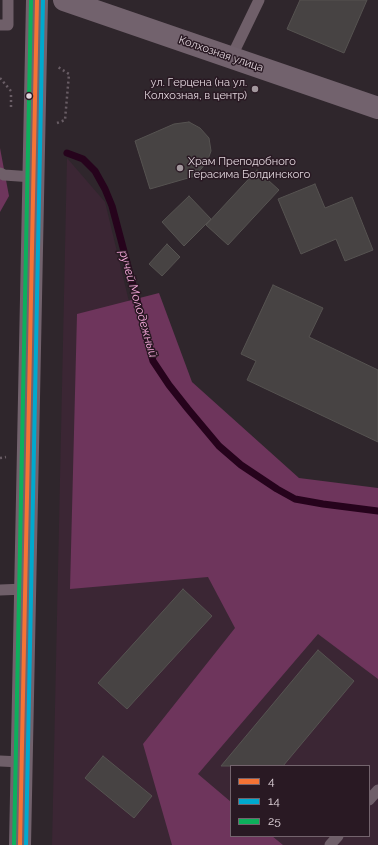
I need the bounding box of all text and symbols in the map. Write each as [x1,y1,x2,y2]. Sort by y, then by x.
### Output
street label: Колхозная улица [177,33,265,75]
place label: ул. Герцена (на ул. Колхозная, в центр) [144,76,247,102]
marker: ул. Герцена (на ул. Колхозная, в центр) [250,84,260,94]
unlabelled marker [24,91,34,101]
place label: Храм Преподобного Герасима Болдинского [188,155,310,181]
marker: Храм Преподобного Герасима Болдинского [175,163,185,173]
water label: ручей Молодежный [116,249,160,359]
legend [230,765,370,837]
text: 4 [268,774,275,788]
text: 14 [268,794,280,808]
text: 25 [268,814,281,828]

